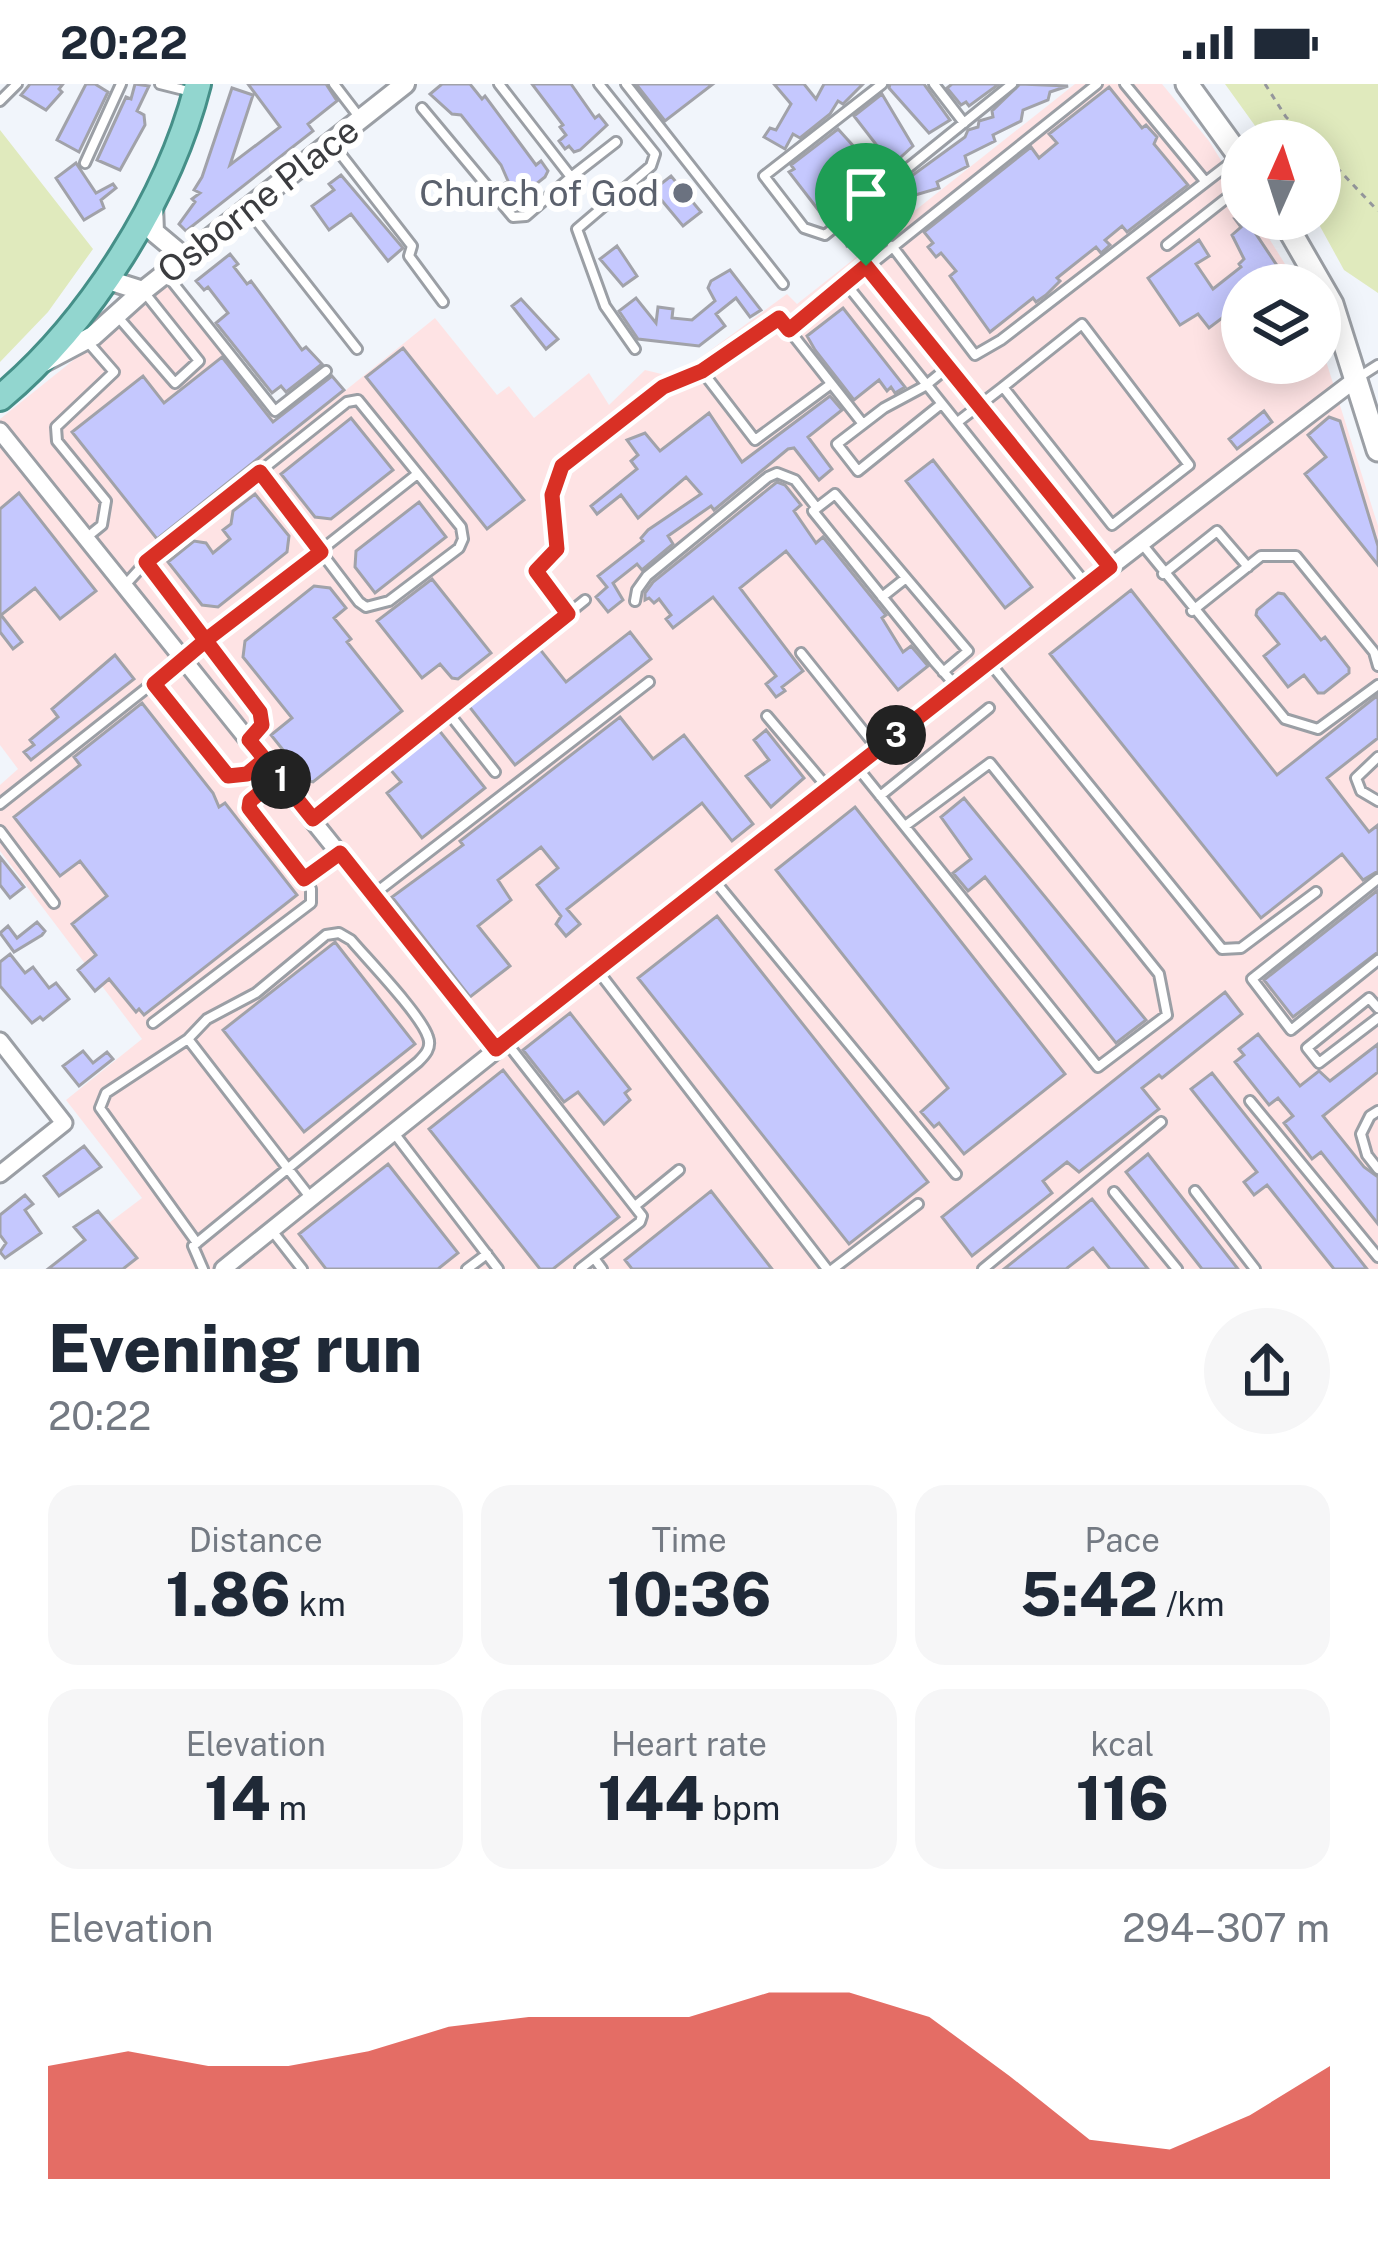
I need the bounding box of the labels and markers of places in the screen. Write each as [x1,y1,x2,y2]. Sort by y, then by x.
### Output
pin [815,143,917,266]
place label: Church of God [419,172,659,214]
marker: Church of God [670,180,696,206]
pin: 3 [866,705,926,765]
pin: 1 [251,749,311,809]

